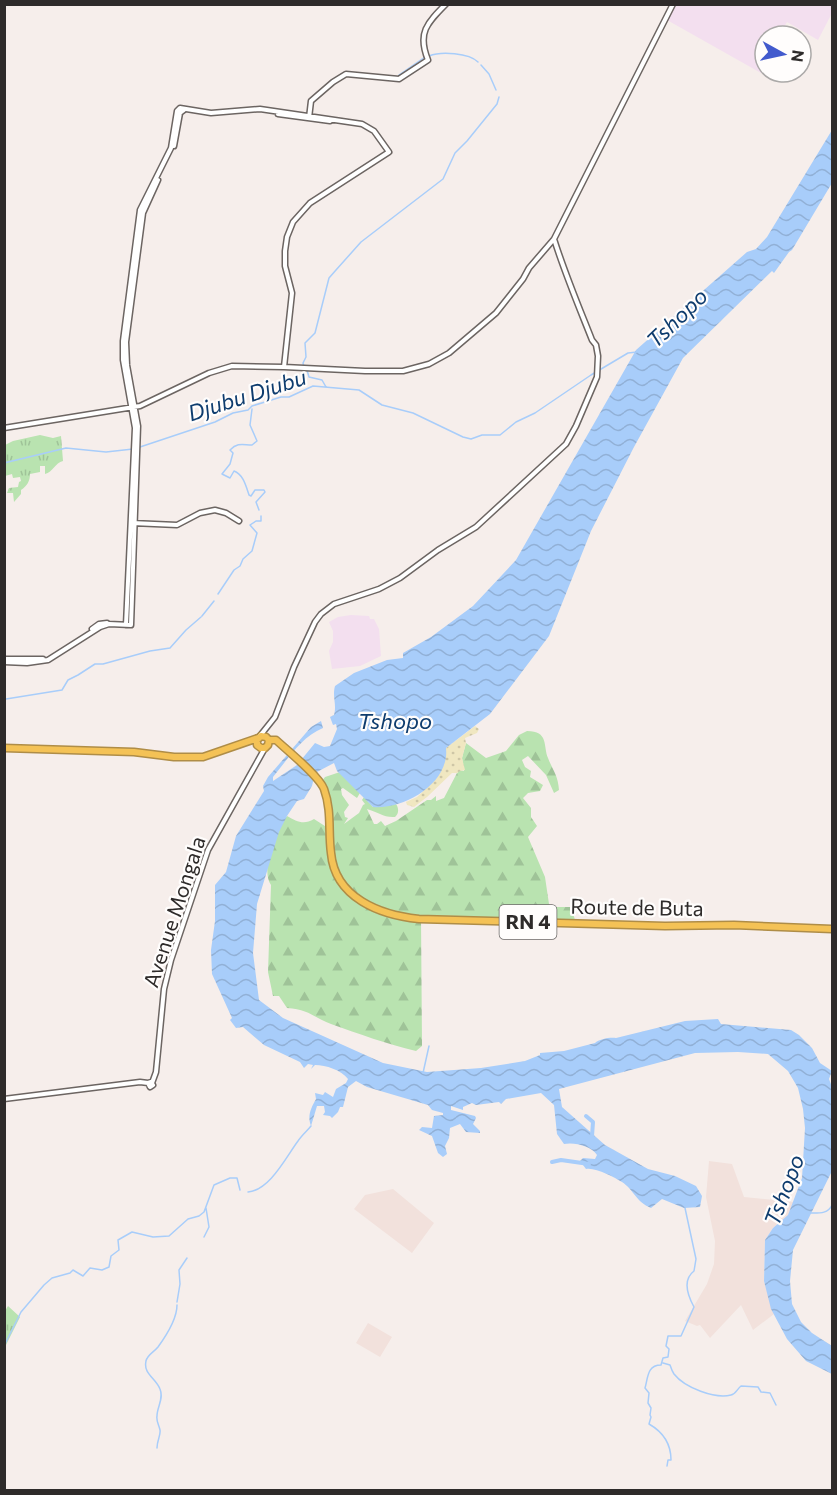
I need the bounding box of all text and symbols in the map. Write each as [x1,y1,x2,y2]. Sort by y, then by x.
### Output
north arrow [753,24,813,84]
text: N [788,49,809,63]
water label: Tshopo [641,282,713,353]
water label: Djubu Djubu [184,363,310,426]
water label: Tshopo [358,707,432,734]
street label: Avenue Mongala [137,833,210,990]
street label: Route de Buta [570,893,704,920]
road number: RN 4 [500,905,556,939]
water label: Tshopo [758,1150,809,1229]

